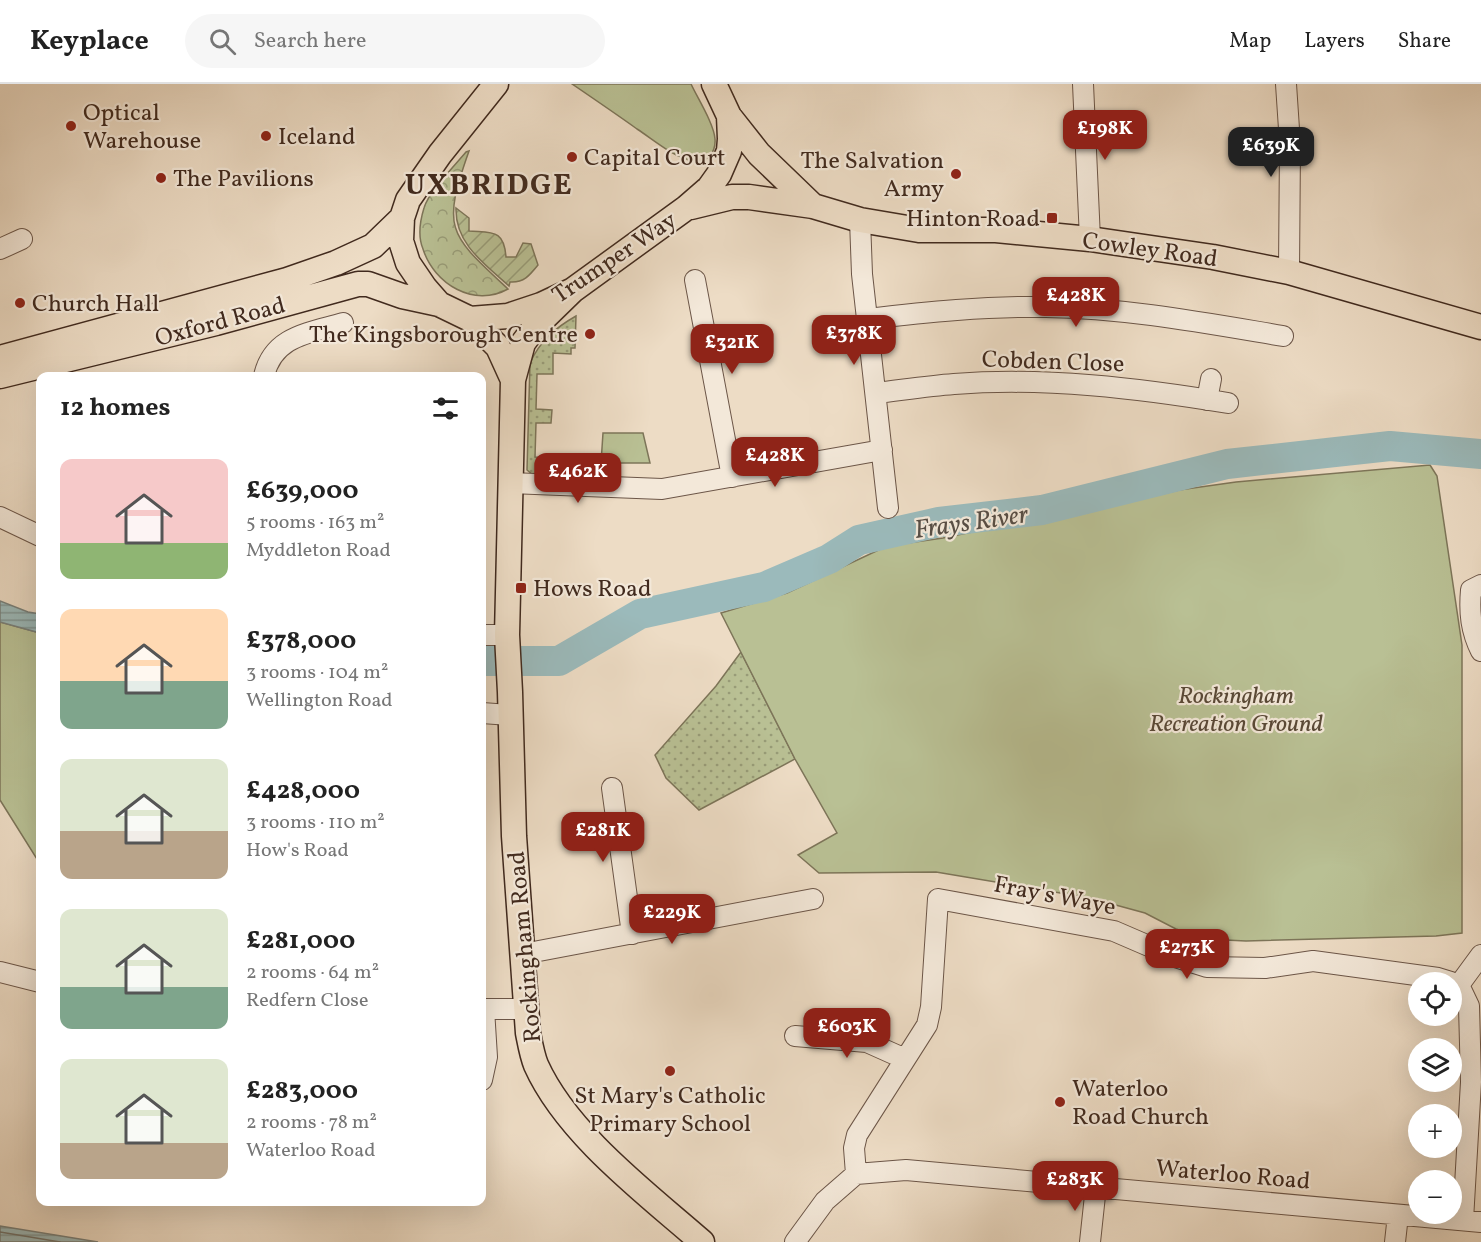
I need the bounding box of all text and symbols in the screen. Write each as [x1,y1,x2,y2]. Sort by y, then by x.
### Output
search box [185,14,605,68]
text: Keyplace [30,22,149,61]
icon: search [206,25,239,58]
text: Search here [254,26,366,57]
text: Map [1229,27,1271,56]
text: Layers [1304,27,1365,56]
text: Share [1398,27,1451,56]
place label: Optical Warehouse [83,97,201,159]
pin: £198K [1063,110,1147,161]
text: £198K [1077,115,1133,143]
marker: Optical Warehouse [64,119,78,133]
place label: Iceland [278,121,356,155]
pin: £639K [1229,127,1313,178]
marker: Iceland [259,129,273,143]
text: £639K [1242,132,1300,160]
place label: Capital Court [584,142,725,176]
place label: The Salvation Army [801,145,944,207]
marker: Capital Court [565,150,579,164]
place label: The Pavilions [173,163,314,197]
district label: UXBRIDGE [405,165,573,207]
marker: The Salvation Army [949,167,963,181]
marker: The Pavilions [154,171,168,185]
place label: Hinton Road [906,203,1040,237]
street label: Trumper Way [546,204,684,313]
marker: Hinton Road [1045,211,1059,225]
street label: Cowley Road [1080,225,1220,277]
pin: £428K [1034,277,1118,328]
text: £428K [1046,282,1106,310]
place label: Church Hall [32,288,159,322]
street label: Oxford Road [152,289,289,357]
marker: Church Hall [13,296,27,310]
pin: £378K [812,315,896,366]
place label: The Kingsborough Centre [309,319,578,353]
text: £378K [826,320,882,348]
pin: £321K [690,324,774,375]
marker: The Kingsborough Centre [583,327,597,341]
text: £321K [705,329,759,357]
street label: Cobden Close [981,344,1125,382]
text: 12 homes [60,390,171,426]
icon: filters [429,392,462,425]
pin: £428K [733,437,817,488]
text: £428K [745,442,805,470]
pin: £462K [536,453,620,504]
text: £462K [548,458,608,486]
text: £639,000 [246,473,358,509]
icon: home [108,483,180,555]
water label: Frays River [912,497,1031,549]
text: 5 rooms · 163 m² [246,509,384,537]
text: Myddleton Road [246,537,391,565]
place label: Hows Road [533,573,651,607]
marker: Hows Road [514,581,528,595]
text: £378,000 [246,623,356,659]
icon: home [108,633,180,705]
text: 3 rooms · 104 m² [246,659,388,687]
park label: Rockingham Recreation Ground [1149,680,1323,742]
text: Wellington Road [246,687,393,715]
text: £428,000 [246,773,360,809]
icon: home [108,783,180,855]
text: 3 rooms · 110 m² [246,809,385,837]
pin: £281K [561,812,645,863]
text: £281K [575,817,631,845]
text: How's Road [246,837,349,865]
street label: Rockingham Road [501,850,551,1044]
street label: Fray's Waye [991,868,1119,925]
pin: £229K [630,894,714,945]
text: £229K [643,899,701,927]
text: £281,000 [246,923,355,959]
pin: £273K [1145,929,1229,980]
icon: home [108,933,180,1005]
text: £273K [1159,934,1215,962]
text: 2 rooms · 64 m² [246,959,379,987]
map controls [1408,972,1462,1224]
button: locate [1408,972,1462,1026]
text: Redfern Close [246,987,368,1015]
pin: £603K [805,1008,889,1059]
text: £603K [817,1013,877,1041]
button: layers [1408,1038,1462,1092]
marker: St Mary's Catholic Primary School [663,1064,677,1078]
text: £283,000 [246,1073,358,1109]
place label: Waterloo Road Church [1072,1073,1209,1135]
place label: St Mary's Catholic Primary School [574,1080,766,1142]
icon: home [108,1083,180,1155]
marker: Waterloo Road Church [1053,1095,1067,1109]
button: + [1408,1104,1462,1158]
text: 2 rooms · 78 m² [246,1109,377,1137]
text: Waterloo Road [246,1137,375,1165]
street label: Waterloo Road [1154,1152,1312,1200]
pin: £283K [1033,1161,1117,1212]
text: £283K [1046,1166,1104,1194]
button: − [1408,1170,1462,1224]

